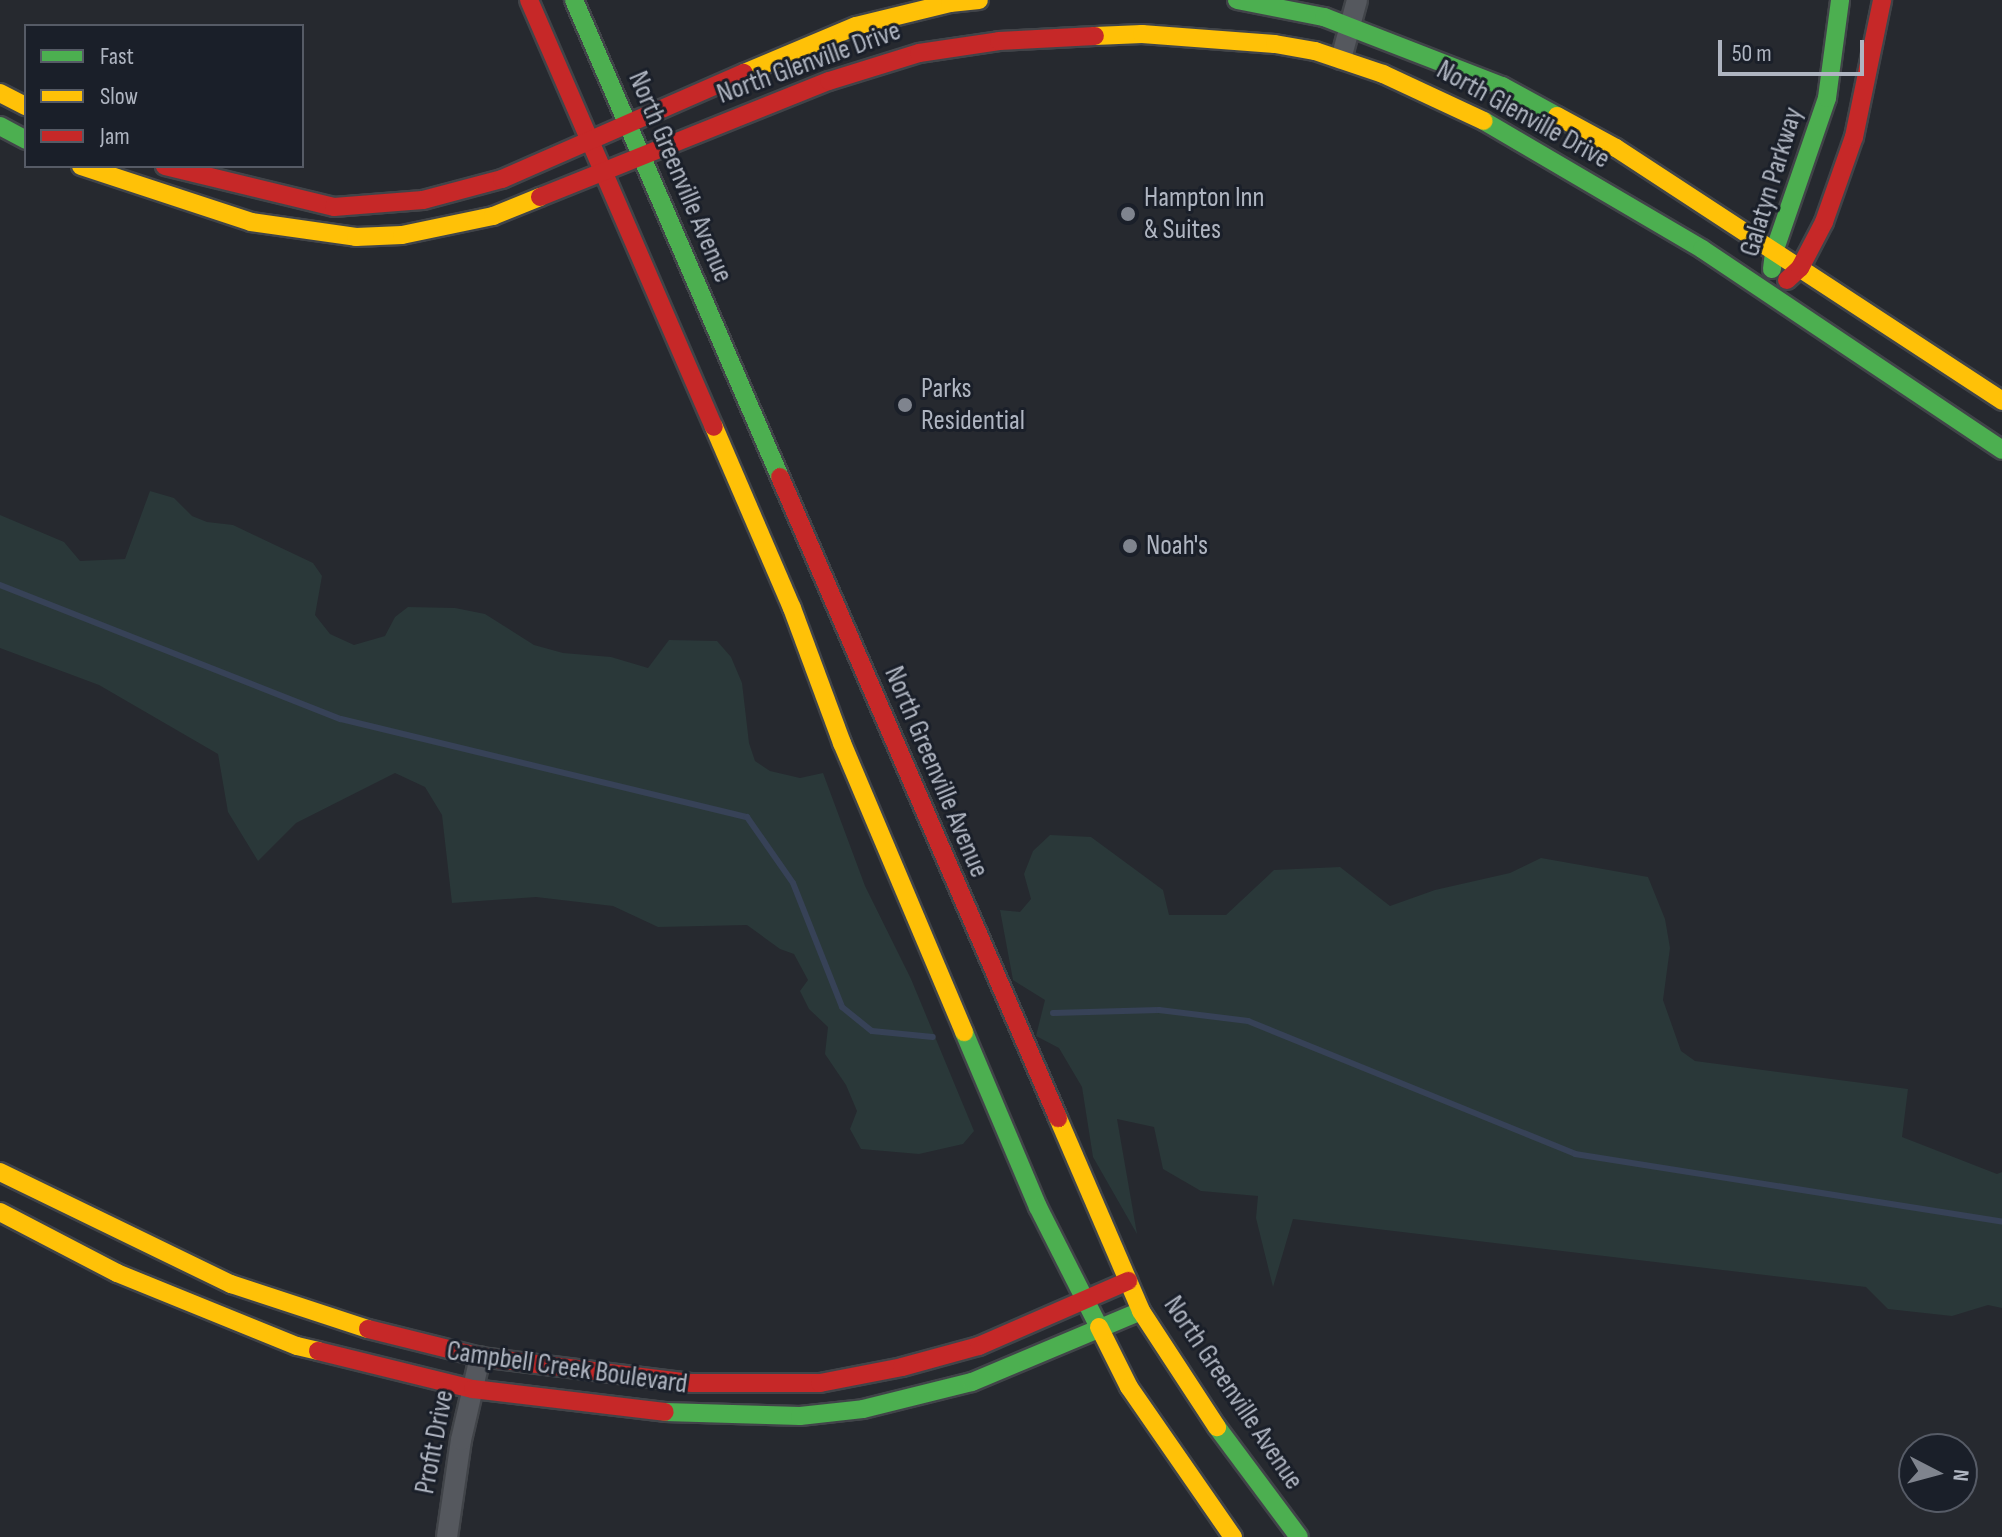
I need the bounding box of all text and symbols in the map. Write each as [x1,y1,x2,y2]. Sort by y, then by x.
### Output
street label: North Glenville Drive [713,14,905,112]
legend [24,24,304,168]
scale bar [1722,24,1868,74]
text: 50 m [1732,39,1772,68]
text: Fast [100,42,134,71]
street label: North Glenville Drive [1431,54,1615,176]
street label: North Greenville Avenue [620,66,740,288]
text: Slow [100,82,138,111]
street label: Galatyn Parkway [1733,103,1811,261]
text: Jam [100,122,130,151]
place label: Hampton Inn & Suites [1144,181,1265,247]
marker: Hampton Inn & Suites [1119,205,1137,223]
place label: Parks Residential [921,372,1025,438]
marker: Parks Residential [896,396,914,414]
place label: Noah's [1146,529,1208,563]
marker: Noah's [1121,537,1139,555]
street label: North Greenville Avenue [876,661,996,883]
street label: North Greenville Avenue [1156,1290,1310,1496]
street label: Campbell Creek Boulevard [445,1334,689,1402]
street label: Profit Drive [408,1387,462,1497]
north arrow [1898,1433,1978,1513]
text: N [1946,1468,1974,1483]

